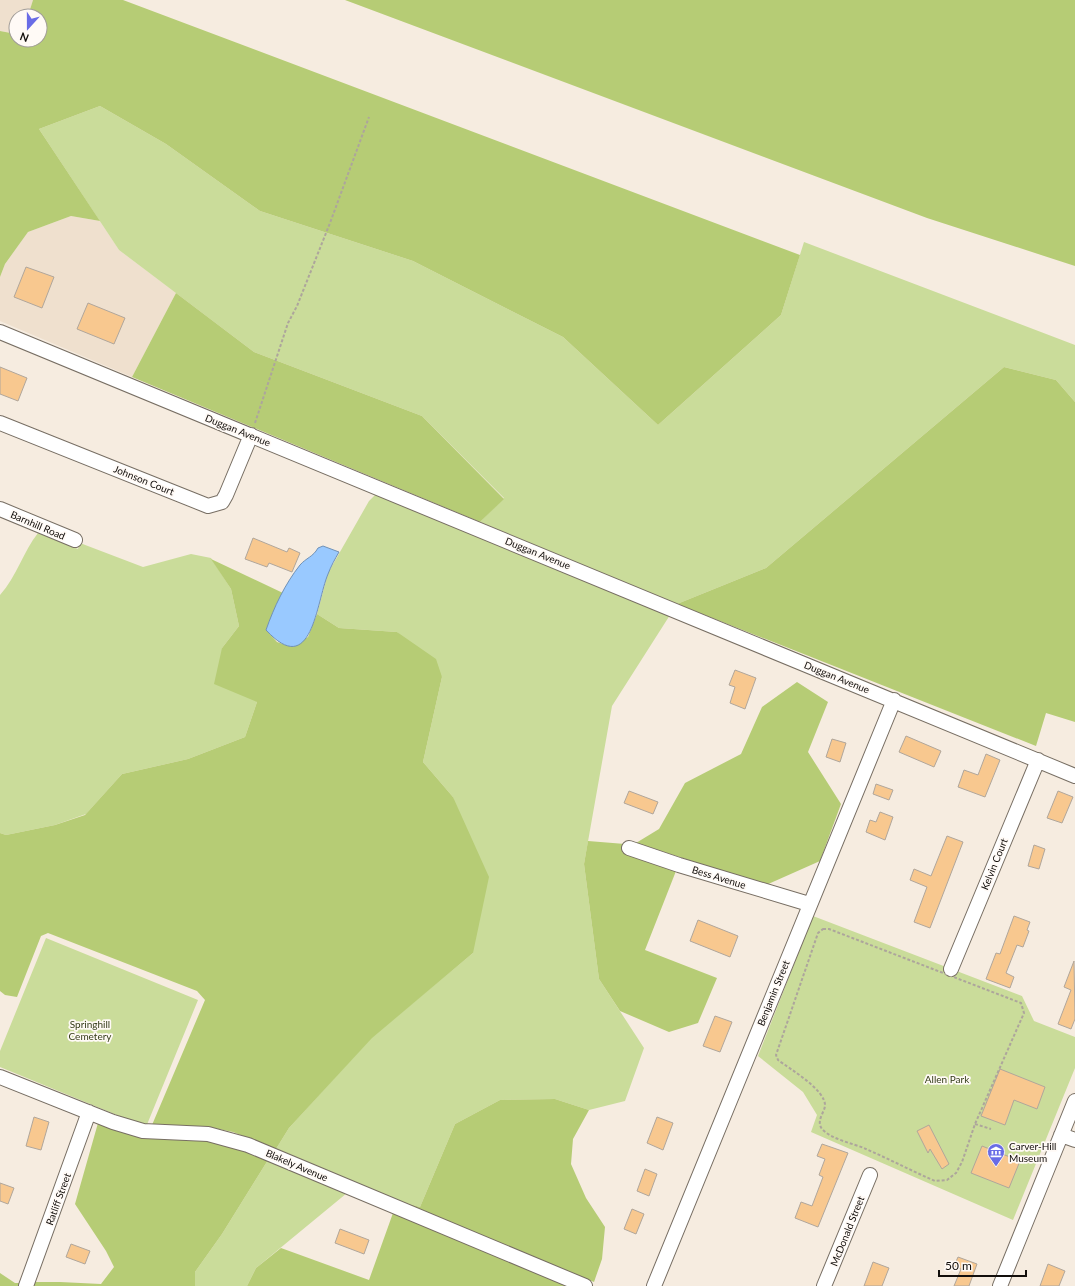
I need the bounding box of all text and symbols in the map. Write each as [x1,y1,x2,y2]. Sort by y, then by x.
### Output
north arrow [8,8,48,48]
text: N [18,30,31,45]
street label: Duggan Avenue [204,411,272,449]
street label: Johnson Court [112,462,176,498]
street label: Barnhill Road [9,508,67,542]
street label: Duggan Avenue [504,534,572,572]
street label: Duggan Avenue [803,658,871,696]
street label: Kelvin Court [978,836,1010,892]
street label: Bess Avenue [691,863,747,891]
street label: Benjamin Street [754,958,792,1028]
park label: Springhill Cemetery [69,1018,112,1042]
park label: Allen Park [925,1073,970,1085]
place label: Carver-Hill Museum [1009,1140,1056,1164]
museum icon: Carver-Hill Museum [986,1142,1006,1167]
street label: Blakely Avenue [264,1147,330,1183]
street label: Ratliff Street [43,1171,73,1227]
street label: McDonald Street [827,1194,867,1268]
scale bar [939,1252,1026,1278]
text: 50 m [945,1258,972,1273]

